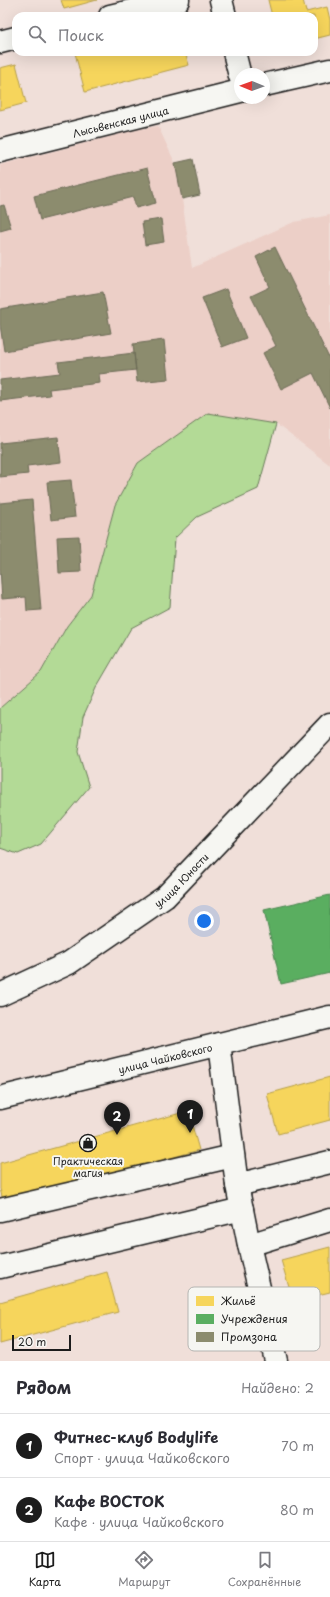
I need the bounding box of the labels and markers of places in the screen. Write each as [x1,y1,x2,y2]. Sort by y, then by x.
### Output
pin: 1 [177,1100,203,1133]
pin: 2 [104,1102,130,1135]
shop icon: Практическая магия [78,1133,98,1153]
place label: Практическая магия [53,1153,123,1180]

